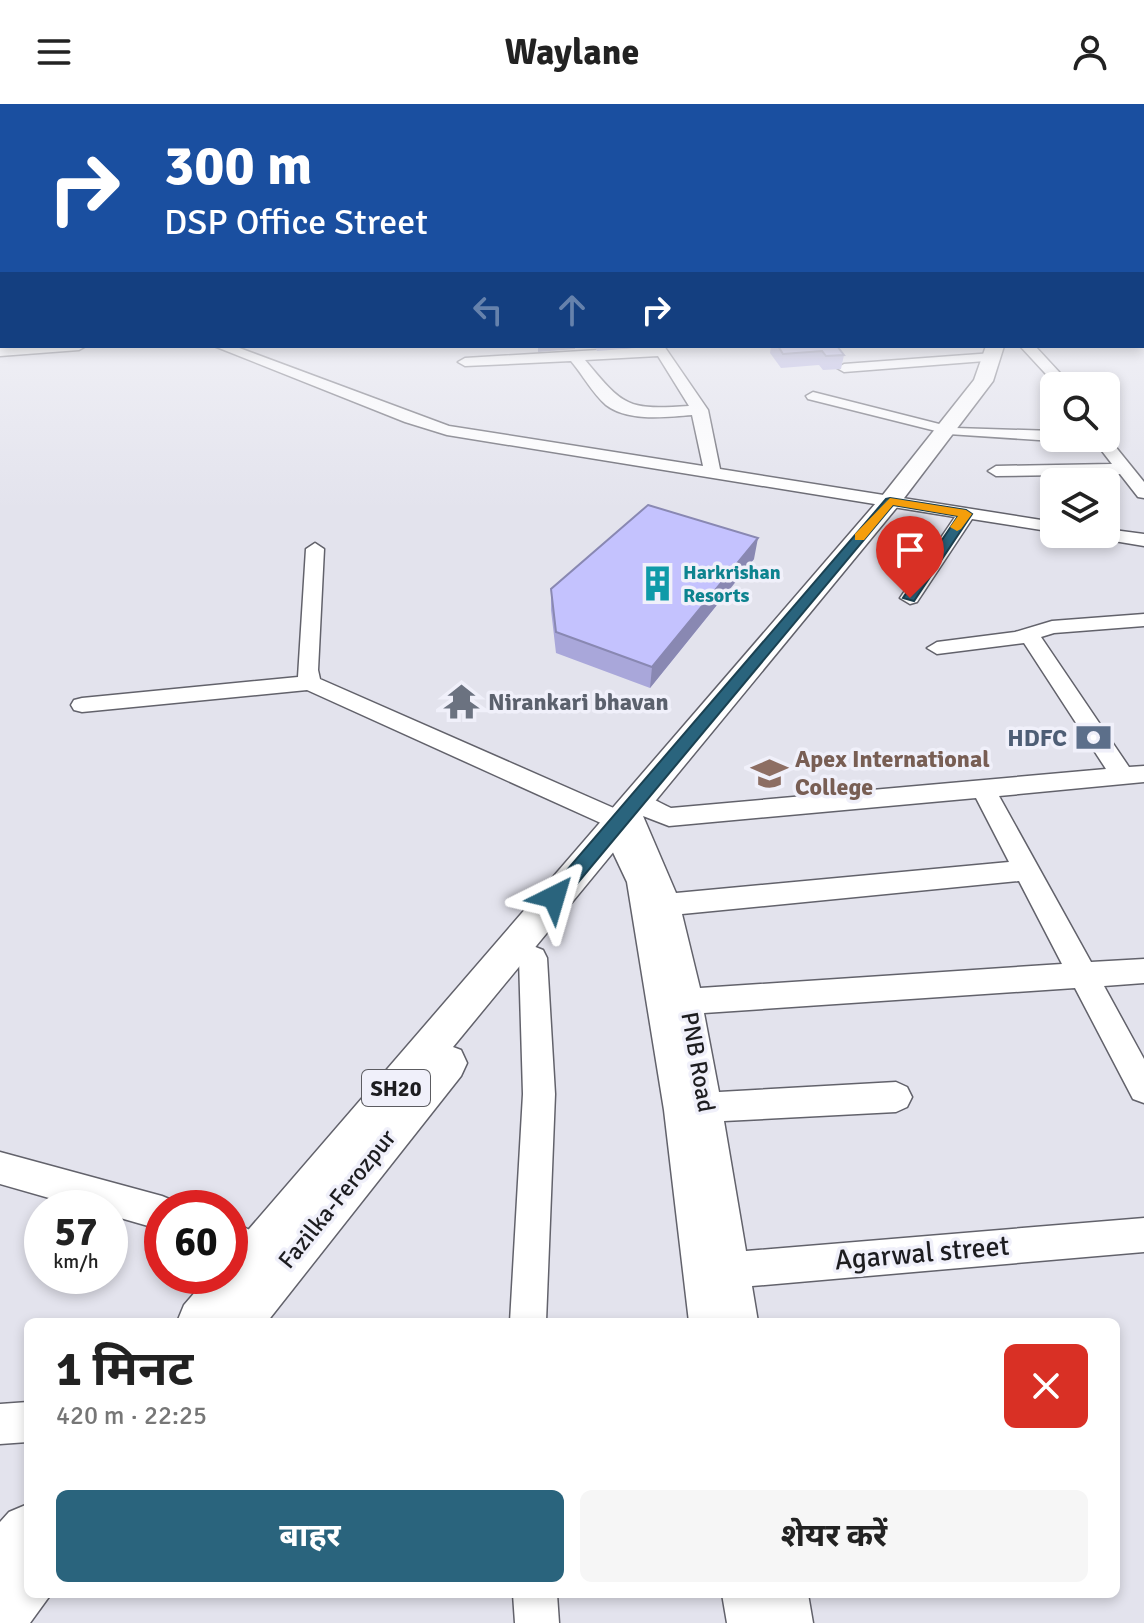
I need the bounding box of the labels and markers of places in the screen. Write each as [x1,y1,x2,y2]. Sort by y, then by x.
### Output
pin [876,516,944,598]
place label: Harkrishan Resorts [683,560,781,608]
building icon: Harkrishan Resorts [638,565,676,603]
temple icon: Nirankari bhavan [443,683,481,721]
place label: Nirankari bhavan [488,687,669,717]
bank icon: HDFC [1074,719,1112,757]
place label: HDFC [1007,723,1067,753]
place label: Apex International College [795,744,990,802]
school or university icon: Apex International College [750,754,788,792]

